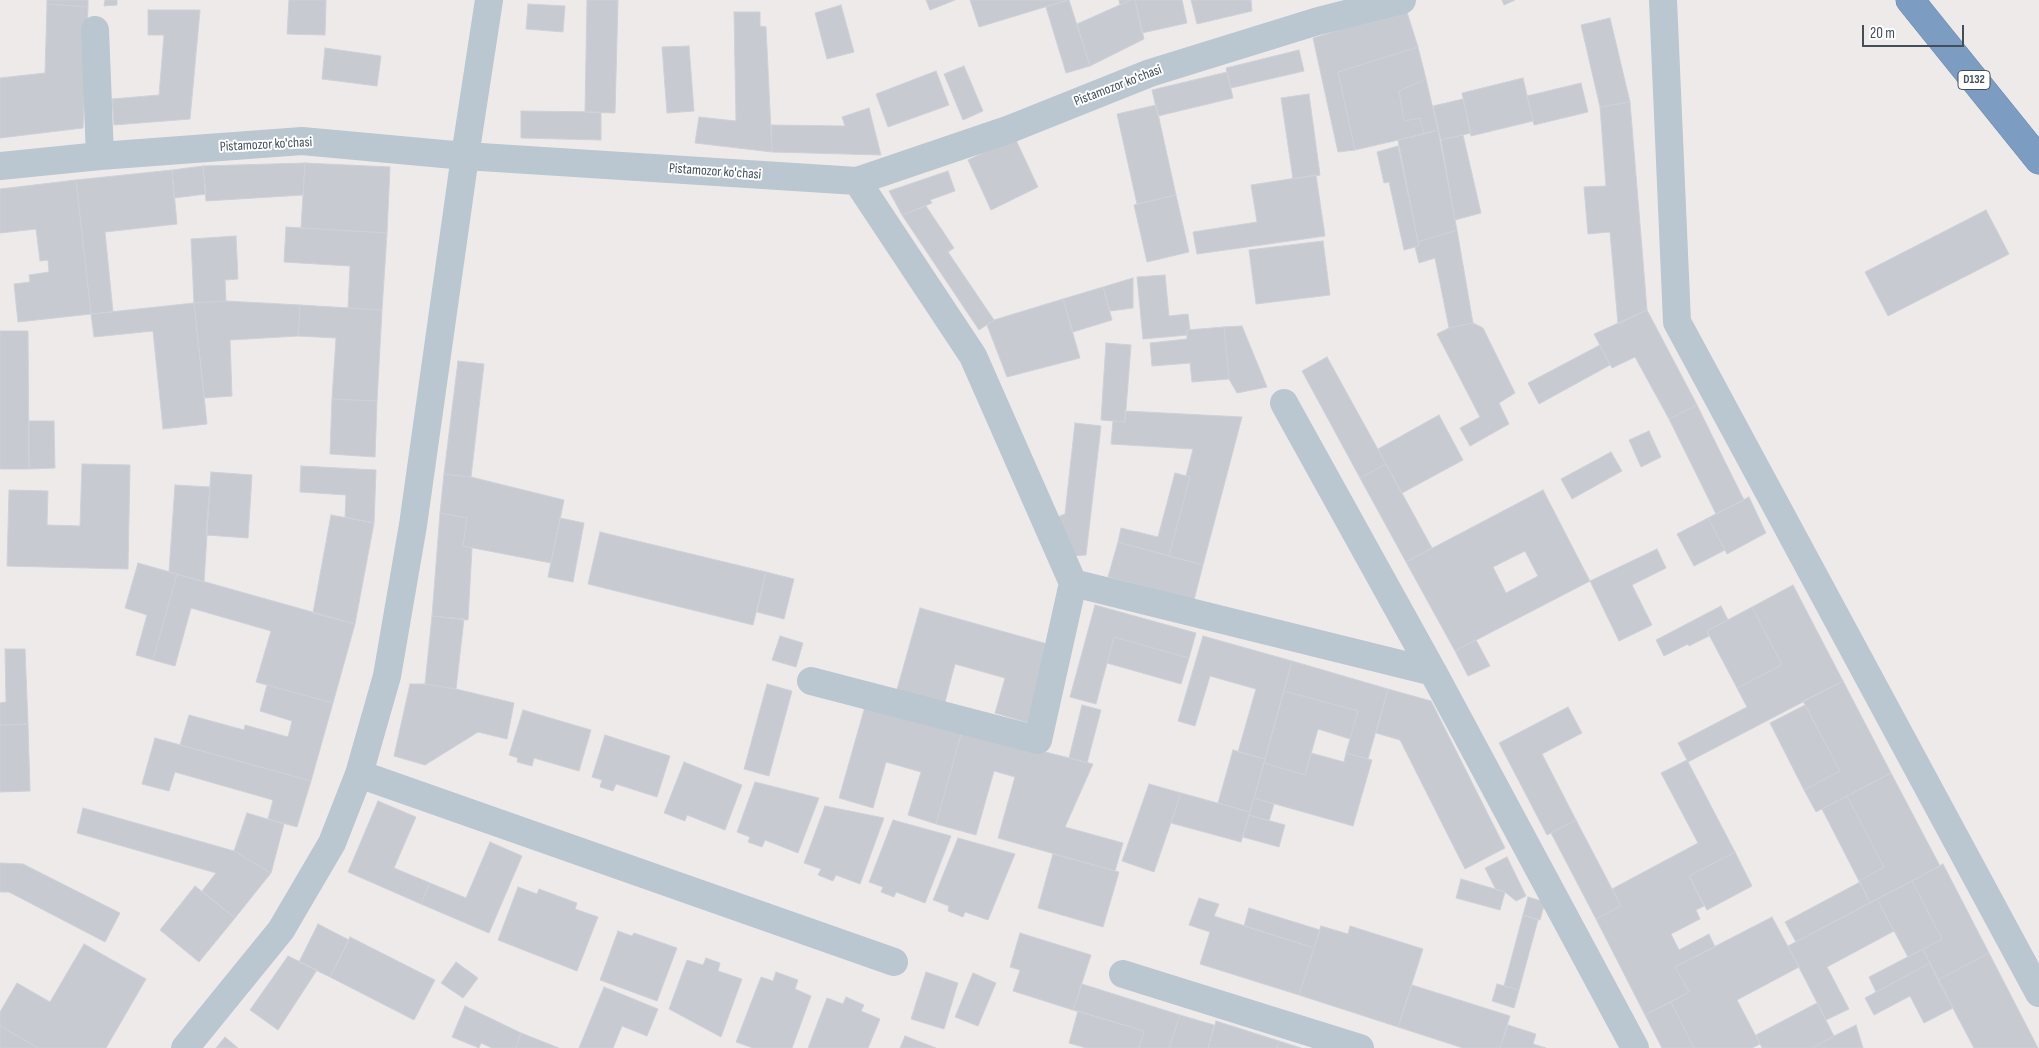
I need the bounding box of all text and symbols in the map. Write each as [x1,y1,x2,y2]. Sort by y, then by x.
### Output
scale bar [1864,15,1966,47]
text: 20 m [1870,24,1895,43]
street label: Pistamozor ko'chasi [1072,62,1164,110]
road number: D132 [1958,70,1990,90]
street label: Pistamozor ko'chasi [219,134,313,156]
street label: Pistamozor ko'chasi [668,160,762,184]

